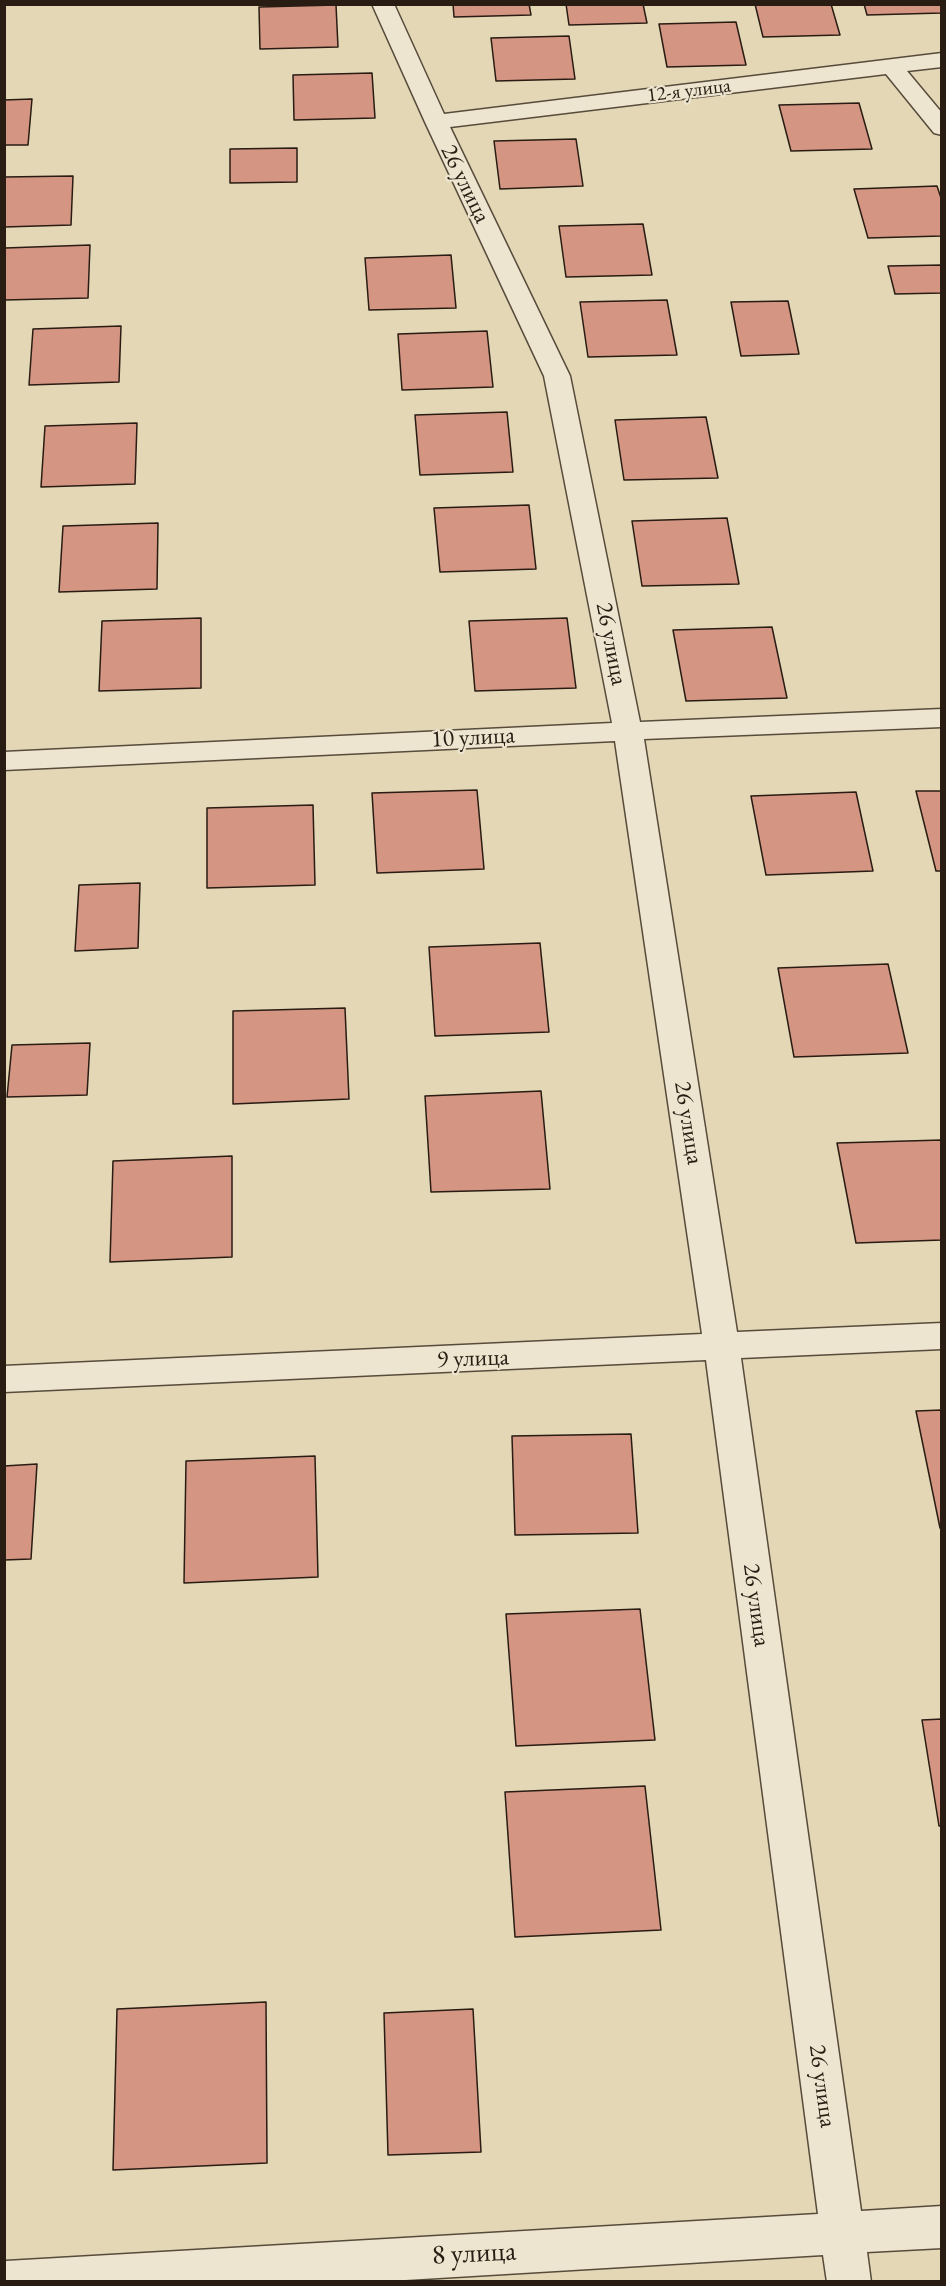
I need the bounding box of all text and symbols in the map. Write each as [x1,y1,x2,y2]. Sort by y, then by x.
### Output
street label: 12-я улица [646,74,732,108]
street label: 26 улица [434,140,496,228]
street label: 26 улица [589,600,633,688]
street label: 10 улица [430,721,516,755]
street label: 26 улица [667,1079,709,1167]
street label: 9 улица [436,1343,510,1375]
street label: 26 улица [736,1561,776,1649]
street label: 26 улица [802,2042,842,2130]
street label: 8 улица [431,2235,517,2273]

